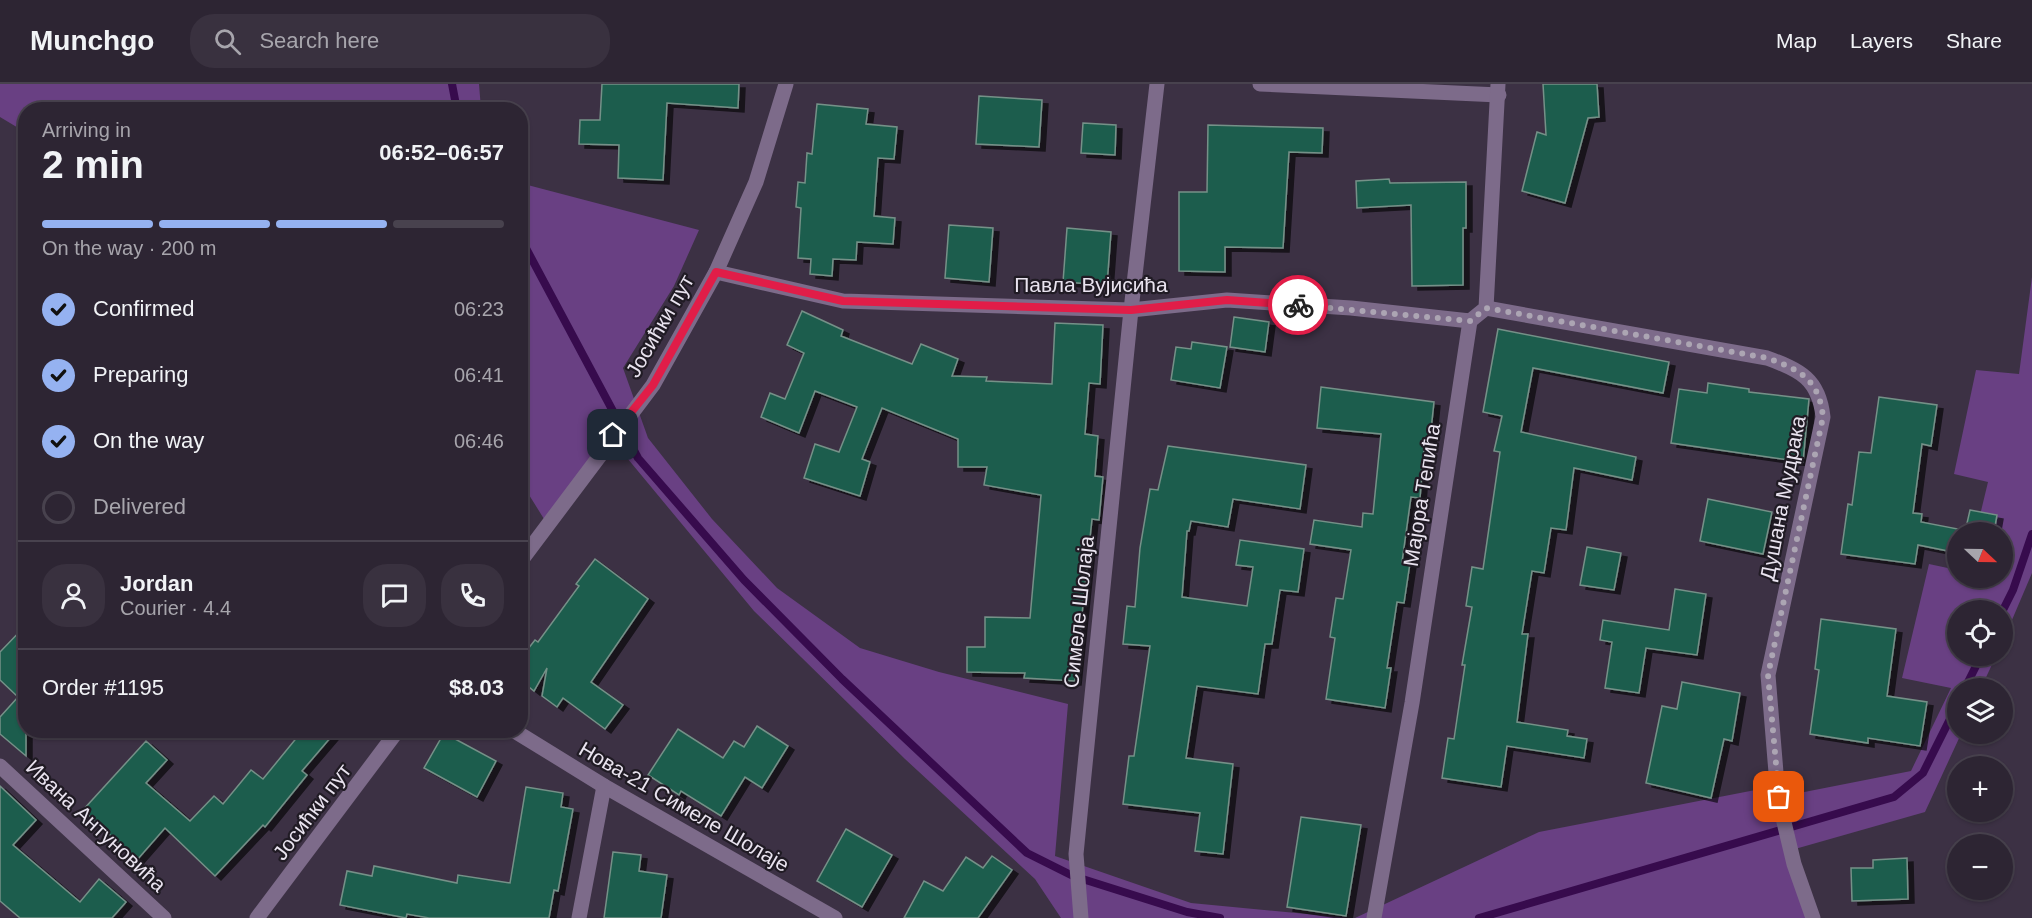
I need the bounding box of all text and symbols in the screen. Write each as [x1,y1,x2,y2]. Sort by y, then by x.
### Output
search box [190,14,610,68]
text: Munchgo [30,25,154,56]
icon: search [211,25,244,58]
text: Search here [259,28,379,53]
text: Map [1776,29,1817,52]
text: Layers [1850,29,1913,52]
text: Share [1946,29,2002,52]
text: Arriving in [42,119,131,141]
text: 06:52–06:57 [379,140,504,165]
text: 2 min [42,143,144,186]
text: On the way · 200 m [42,237,217,259]
street label: Јосићки пут [621,270,698,381]
street label: Павла Вујисића [1014,273,1168,296]
courier [1268,275,1328,335]
icon: bike [1282,289,1315,322]
icon: check [42,293,75,326]
text: Confirmed [93,296,194,321]
text: 06:23 [454,298,504,320]
icon: check [42,359,75,392]
text: Preparing [93,362,188,387]
text: 06:41 [454,364,504,386]
pin [587,409,638,460]
street label: Душана Мудрака [1755,413,1810,582]
icon: home [596,418,629,451]
street label: Мајора Тепића [1399,421,1444,568]
icon: check [42,425,75,458]
text: On the way [93,428,204,453]
text: 06:46 [454,430,504,452]
text: Delivered [93,494,186,519]
north arrow [1947,522,2013,588]
map controls [1947,522,2013,900]
street label: Симеле Шолаја [1059,534,1098,689]
button: person [42,564,105,627]
button: chat [363,564,426,627]
button: phone [441,564,504,627]
text: Jordan [120,571,193,596]
text: Courier · 4.4 [120,597,231,619]
button: locate [1947,600,2013,666]
text: Order #1195 [42,675,164,700]
text: $8.03 [449,675,504,700]
button: layers [1947,678,2013,744]
street label: Нова-21 Симеле Шолаје [575,737,793,876]
street label: Ивана Антуновића [22,755,171,896]
button: + [1947,756,2013,822]
street label: Јосићки пут [268,759,355,864]
pin [1753,771,1804,822]
icon: bag [1762,780,1795,813]
button: − [1947,834,2013,900]

